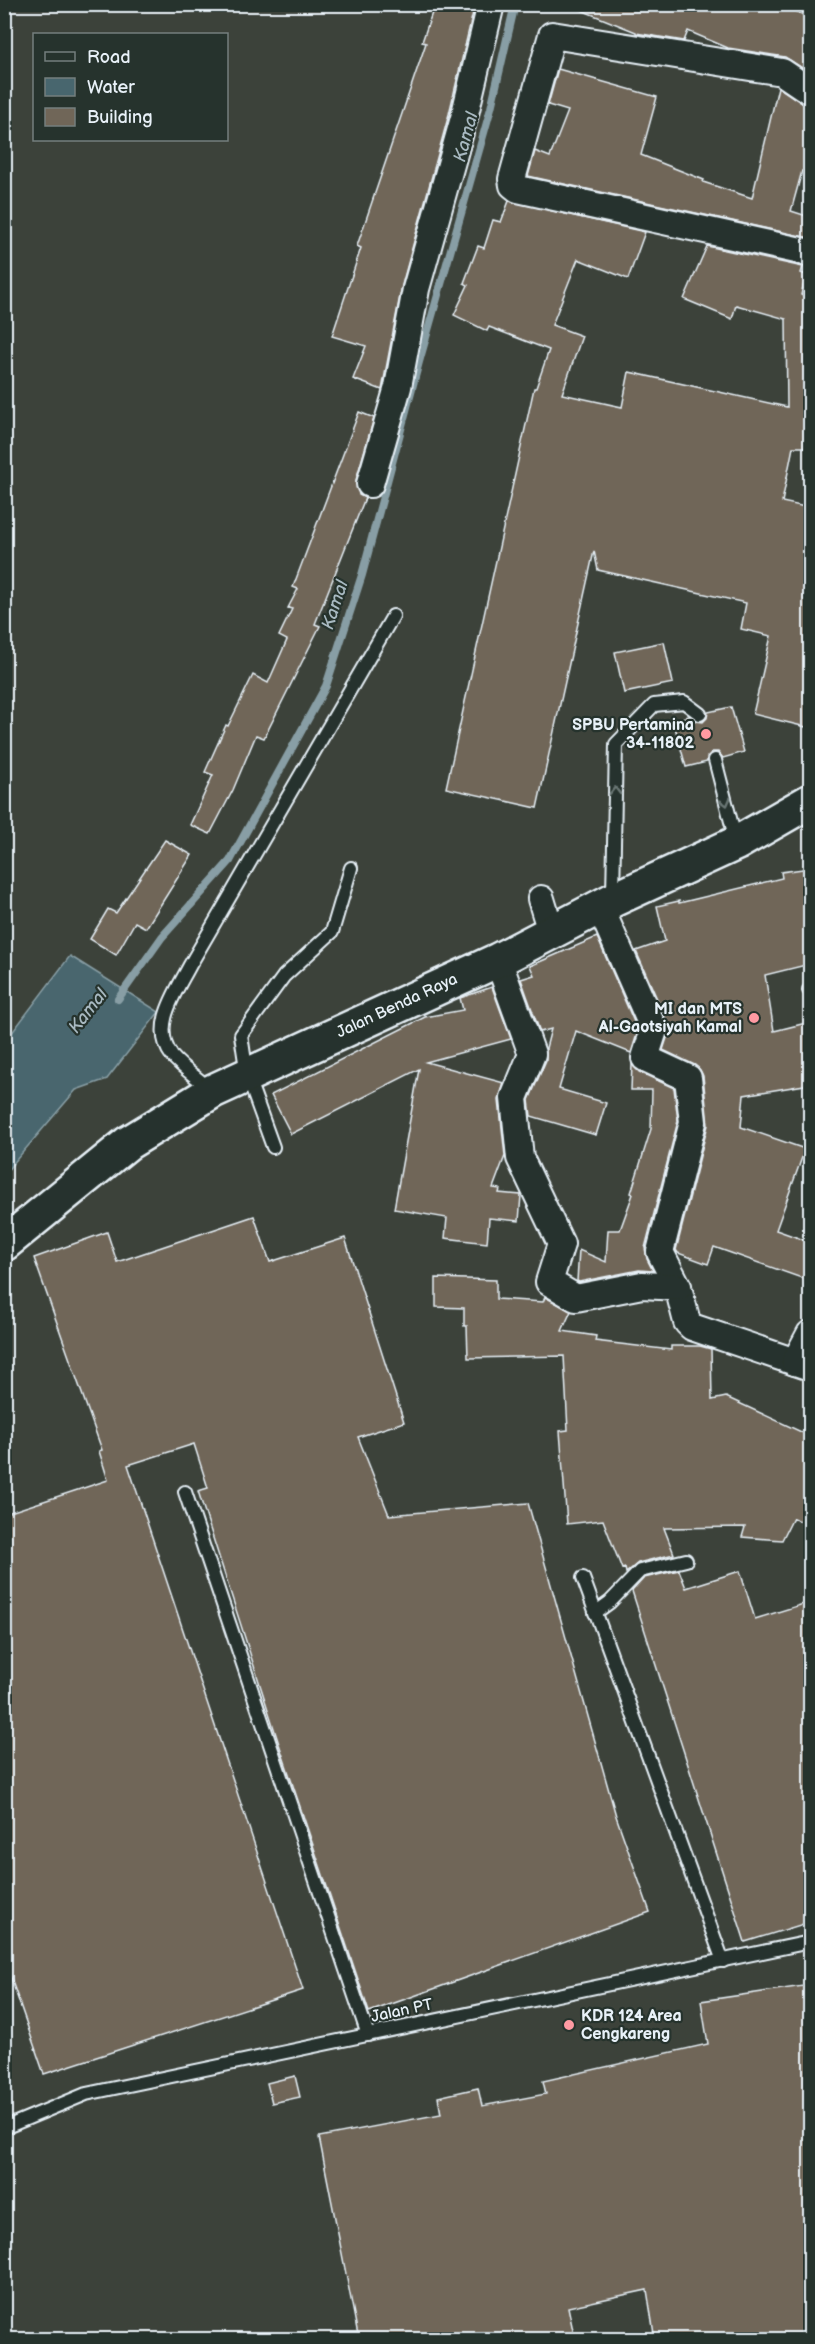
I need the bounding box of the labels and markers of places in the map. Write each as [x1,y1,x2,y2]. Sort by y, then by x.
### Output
place label: SPBU Pertamina 34-11802 [572,716,694,753]
marker: SPBU Pertamina 34-11802 [699,727,713,741]
place label: MI dan MTS Al-Gaotsiyah Kamal [598,1000,742,1037]
marker: MI dan MTS Al-Gaotsiyah Kamal [747,1011,761,1025]
place label: KDR 124 Area Cengkareng [581,2007,682,2044]
marker: KDR 124 Area Cengkareng [562,2018,576,2032]

